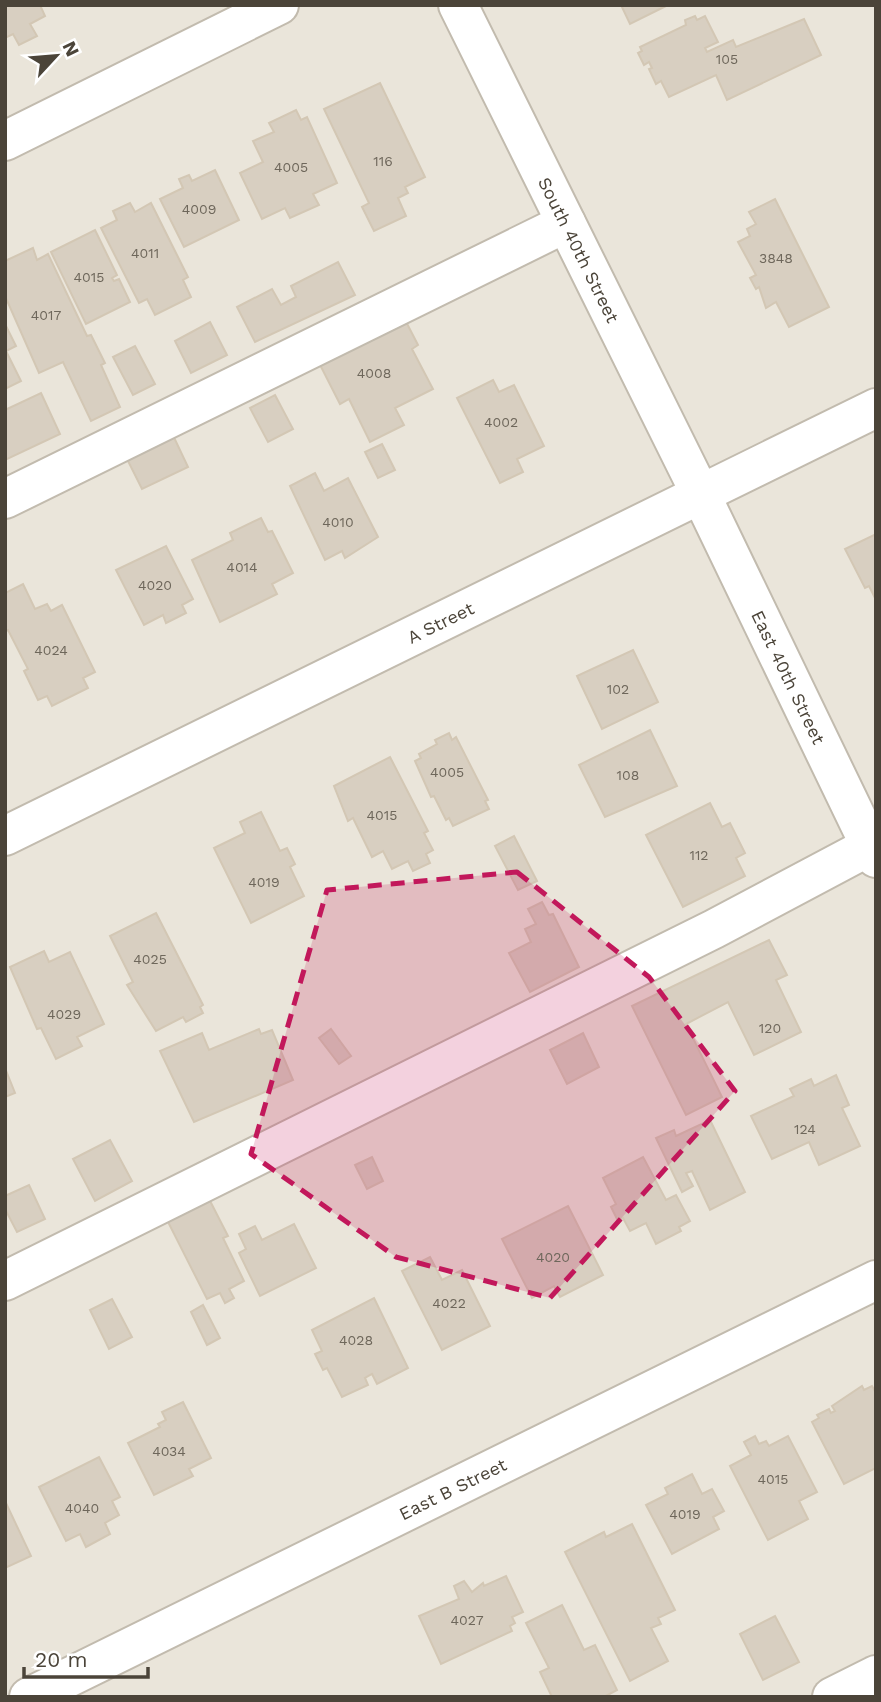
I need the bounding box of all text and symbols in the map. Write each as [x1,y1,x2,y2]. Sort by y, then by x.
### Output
north arrow [21,21,91,91]
text: N [57,37,84,60]
house number: 105 [716,51,738,67]
house number: 116 [373,153,393,169]
house number: 4005 [274,159,308,175]
street label: South 40th Street [534,173,624,326]
house number: 4009 [182,201,216,217]
house number: 4011 [131,245,159,261]
house number: 3848 [759,250,793,266]
house number: 4015 [74,269,104,285]
house number: 4017 [31,307,61,323]
house number: 4008 [357,365,391,381]
house number: 4002 [484,414,518,430]
house number: 4010 [322,514,354,530]
house number: 4014 [226,559,258,575]
house number: 4020 [138,577,172,593]
street label: A Street [404,597,477,647]
street label: East 40th Street [748,607,830,748]
house number: 4024 [34,642,68,658]
house number: 102 [607,681,629,697]
house number: 4005 [430,764,464,780]
house number: 108 [617,767,639,783]
house number: 4015 [367,807,397,823]
house number: 112 [689,847,709,863]
house number: 4019 [248,874,280,890]
house number: 4025 [133,951,167,967]
house number: 4029 [47,1006,81,1022]
house number: 120 [759,1020,781,1036]
house number: 124 [794,1121,816,1137]
house number: 4020 [536,1249,570,1265]
house number: 4022 [432,1295,466,1311]
house number: 4028 [339,1332,373,1348]
house number: 4034 [152,1443,186,1459]
street label: East B Street [395,1453,510,1524]
house number: 4015 [758,1471,788,1487]
house number: 4040 [65,1500,99,1516]
house number: 4019 [669,1506,701,1522]
house number: 4027 [451,1612,484,1628]
scale bar [24,1636,149,1680]
text: 20 m [35,1647,87,1672]

